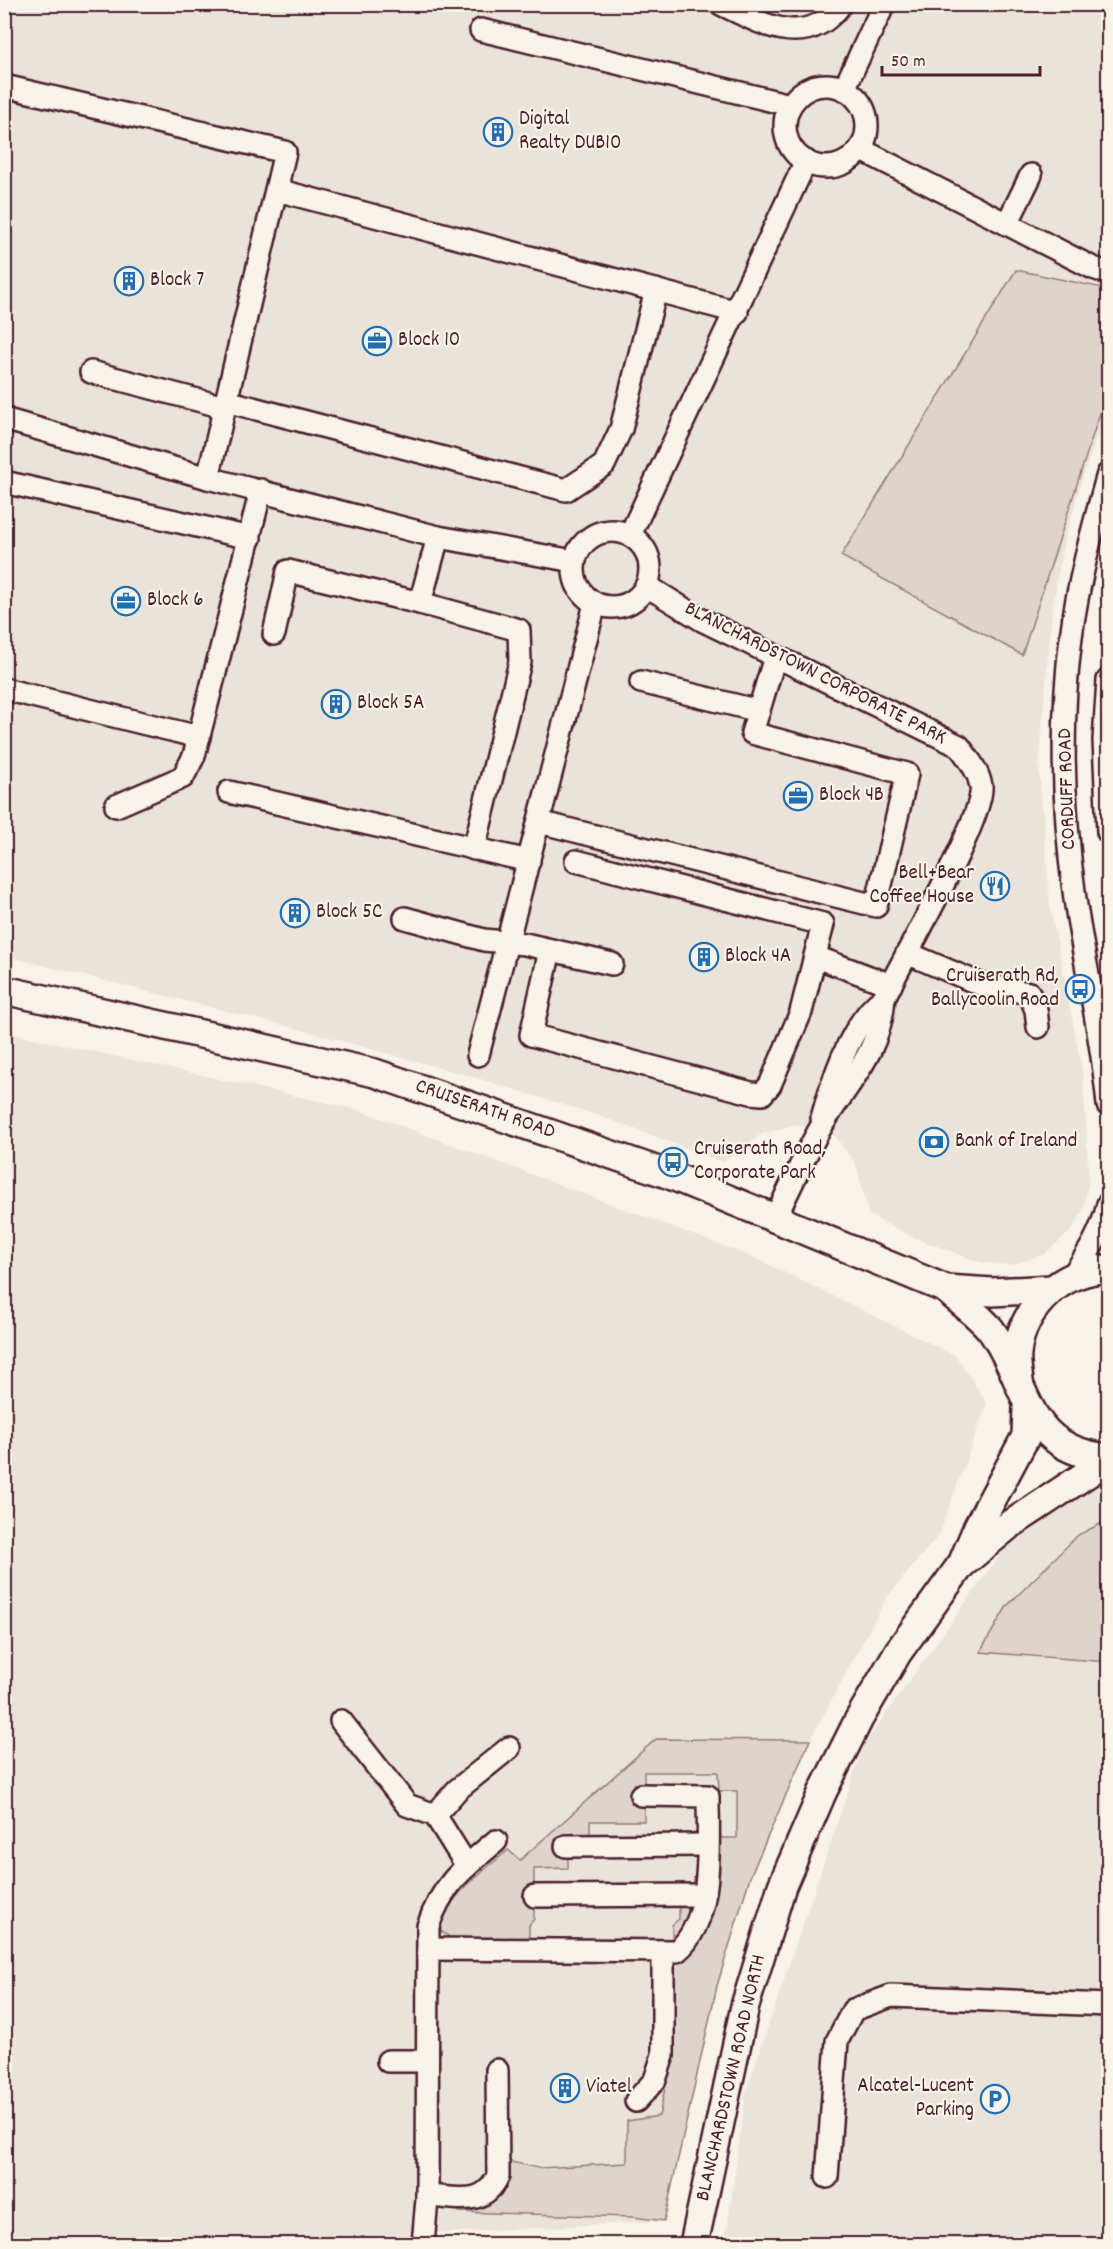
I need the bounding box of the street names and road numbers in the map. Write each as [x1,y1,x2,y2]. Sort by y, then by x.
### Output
street label: BLANCHARDSTOWN CORPORATE PARK [679,595,952,753]
street label: CORDUFF ROAD [1051,727,1085,850]
street label: CRUISERATH ROAD [411,1072,559,1148]
street label: BLANCHARDSTOWN ROAD NORTH [689,1952,775,2204]

